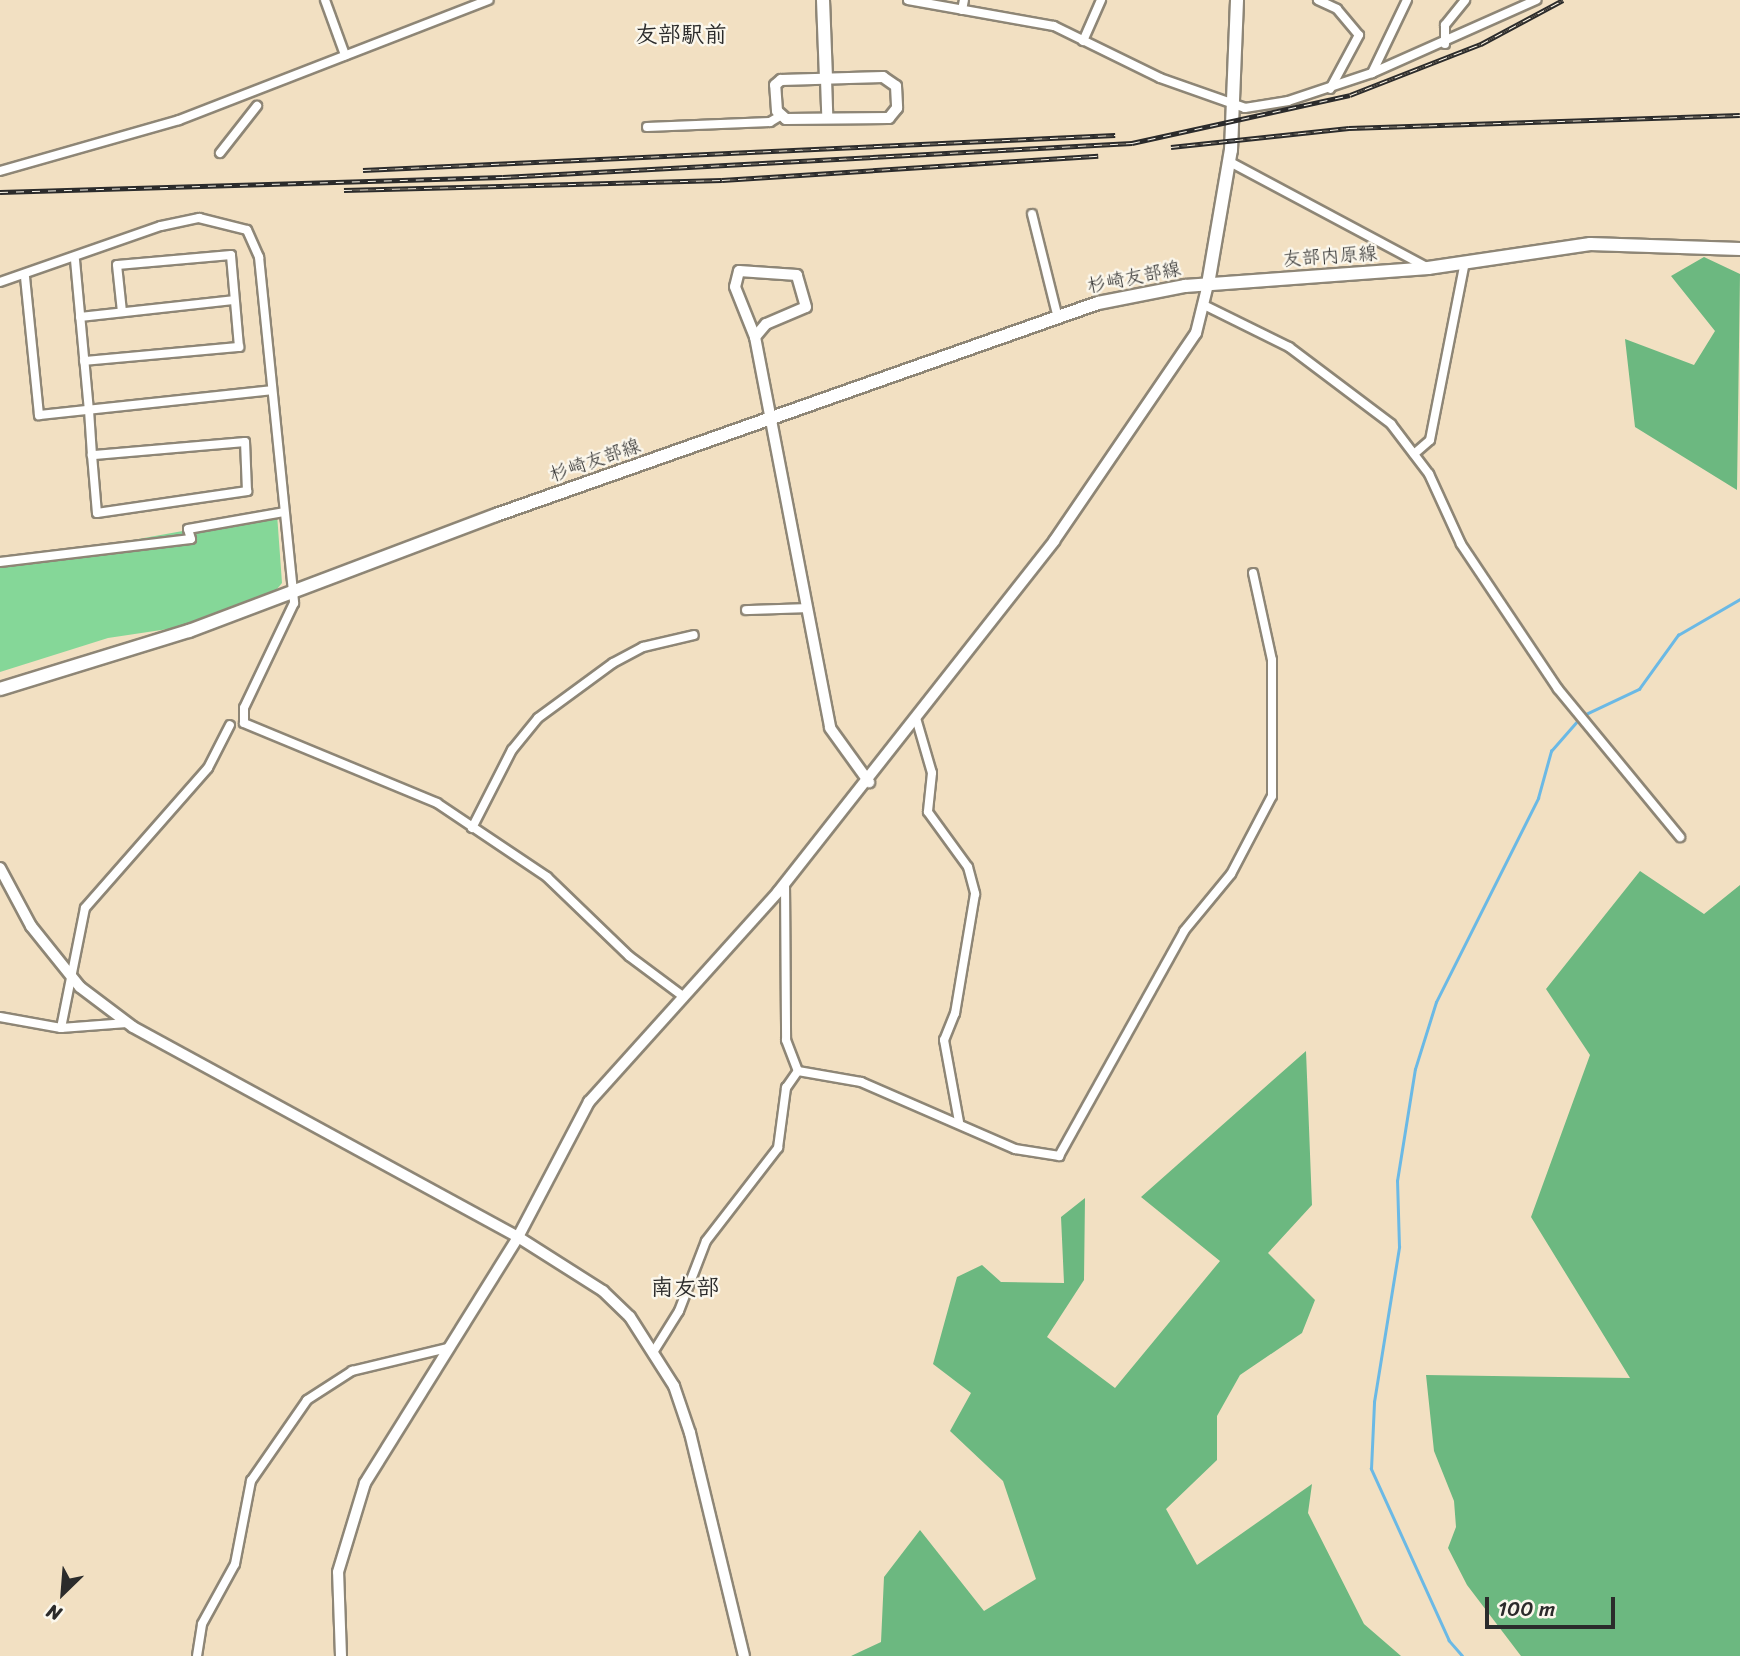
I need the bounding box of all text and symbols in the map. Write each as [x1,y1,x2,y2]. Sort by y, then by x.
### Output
district label: 友部駅前 [635,21,727,49]
street label: 友部内原線 [1282,241,1378,271]
street label: 杉崎友部線 [1085,257,1183,297]
street label: 杉崎友部線 [546,434,644,486]
district label: 南友部 [651,1274,719,1302]
north arrow [28,1558,98,1628]
scale bar [1488,1582,1618,1626]
text: 100 m [1498,1590,1555,1628]
text: N [41,1595,67,1630]

